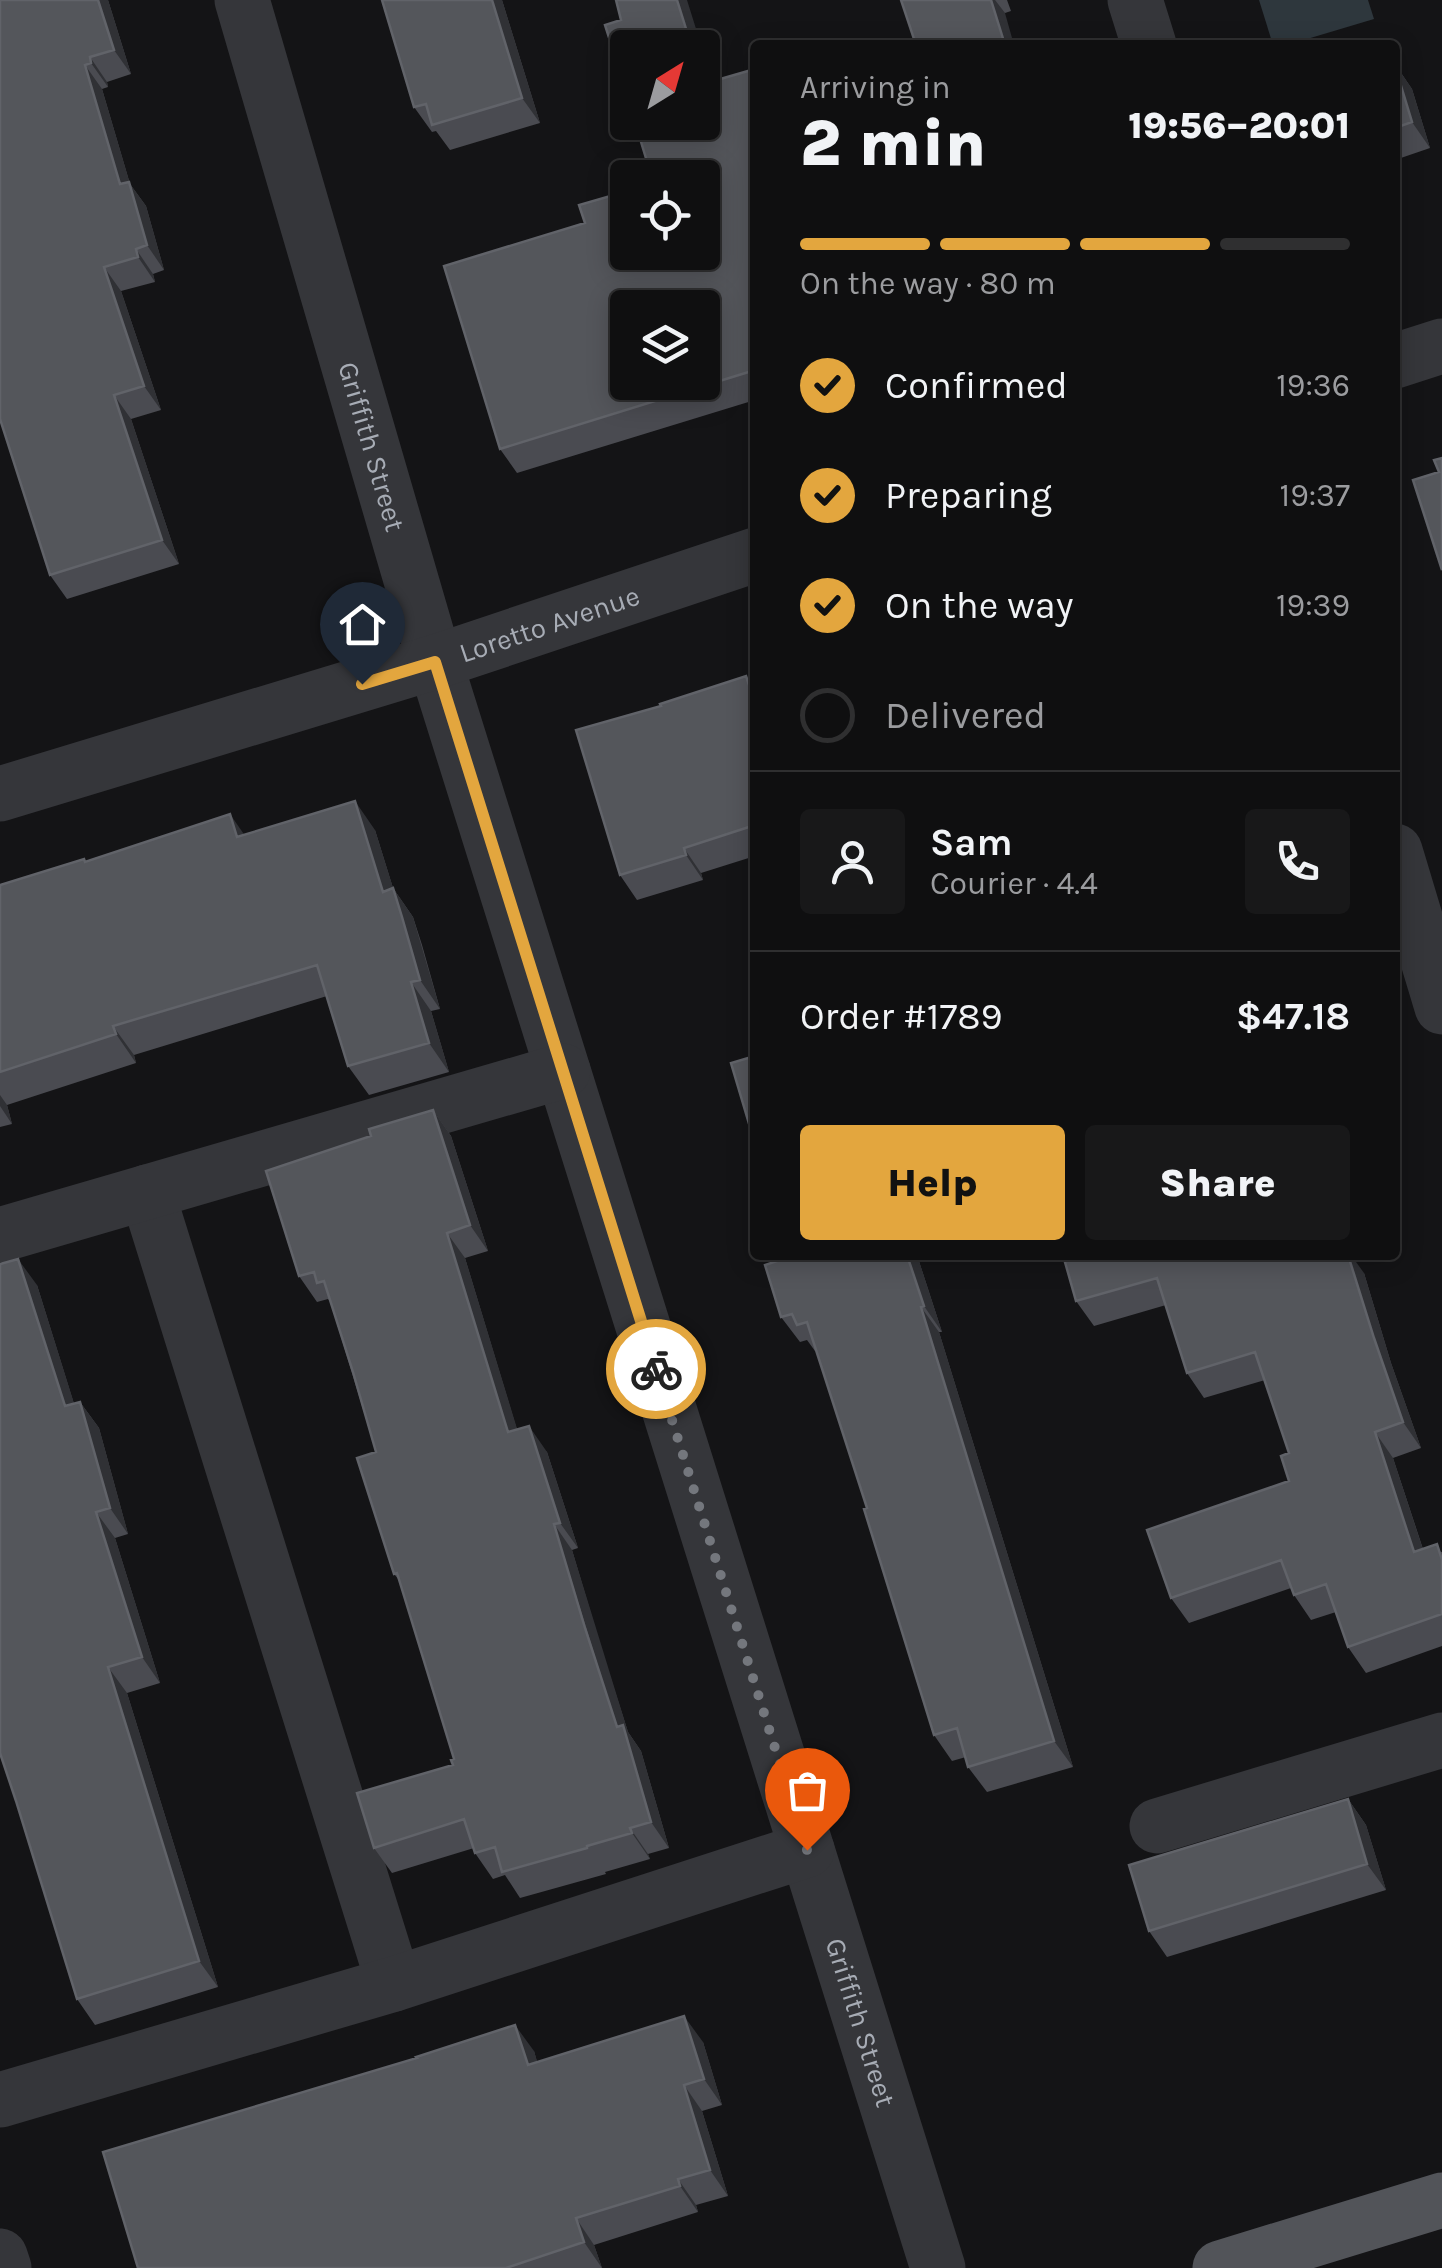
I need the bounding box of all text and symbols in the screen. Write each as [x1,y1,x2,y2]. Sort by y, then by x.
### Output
north arrow [610,30,720,140]
map controls [610,30,720,400]
text: Arriving in [800,69,951,106]
text: 19:56–20:01 [1128,103,1350,148]
text: 2 min [800,105,986,181]
button: locate [610,160,720,270]
text: On the way · 80 m [800,265,1056,302]
button: layers [610,290,720,400]
street label: Griffith Street [331,358,412,535]
icon: check [800,358,855,413]
text: Confirmed [885,363,1068,408]
text: 19:36 [1276,367,1350,404]
icon: check [800,468,855,523]
text: Preparing [885,473,1052,518]
text: 19:37 [1280,477,1350,514]
icon: check [800,578,855,633]
street label: Loretto Avenue [455,579,644,670]
pin [320,582,405,685]
text: On the way [885,583,1073,628]
text: 19:39 [1276,587,1350,624]
icon: home [335,597,390,652]
text: Delivered [885,693,1046,738]
button: person [800,809,905,914]
button: phone [1245,809,1350,914]
text: Sam [930,820,1013,865]
text: Courier · 4.4 [930,865,1098,902]
text: Order #1789 [800,994,1003,1039]
text: $47.18 [1236,994,1350,1039]
button: Help [800,1125,1065,1240]
button: Share [1085,1125,1350,1240]
courier [606,1319,706,1419]
icon: bike [629,1342,684,1397]
pin [765,1748,850,1851]
icon: bag [780,1763,835,1818]
street label: Griffith Street [819,1934,902,2111]

